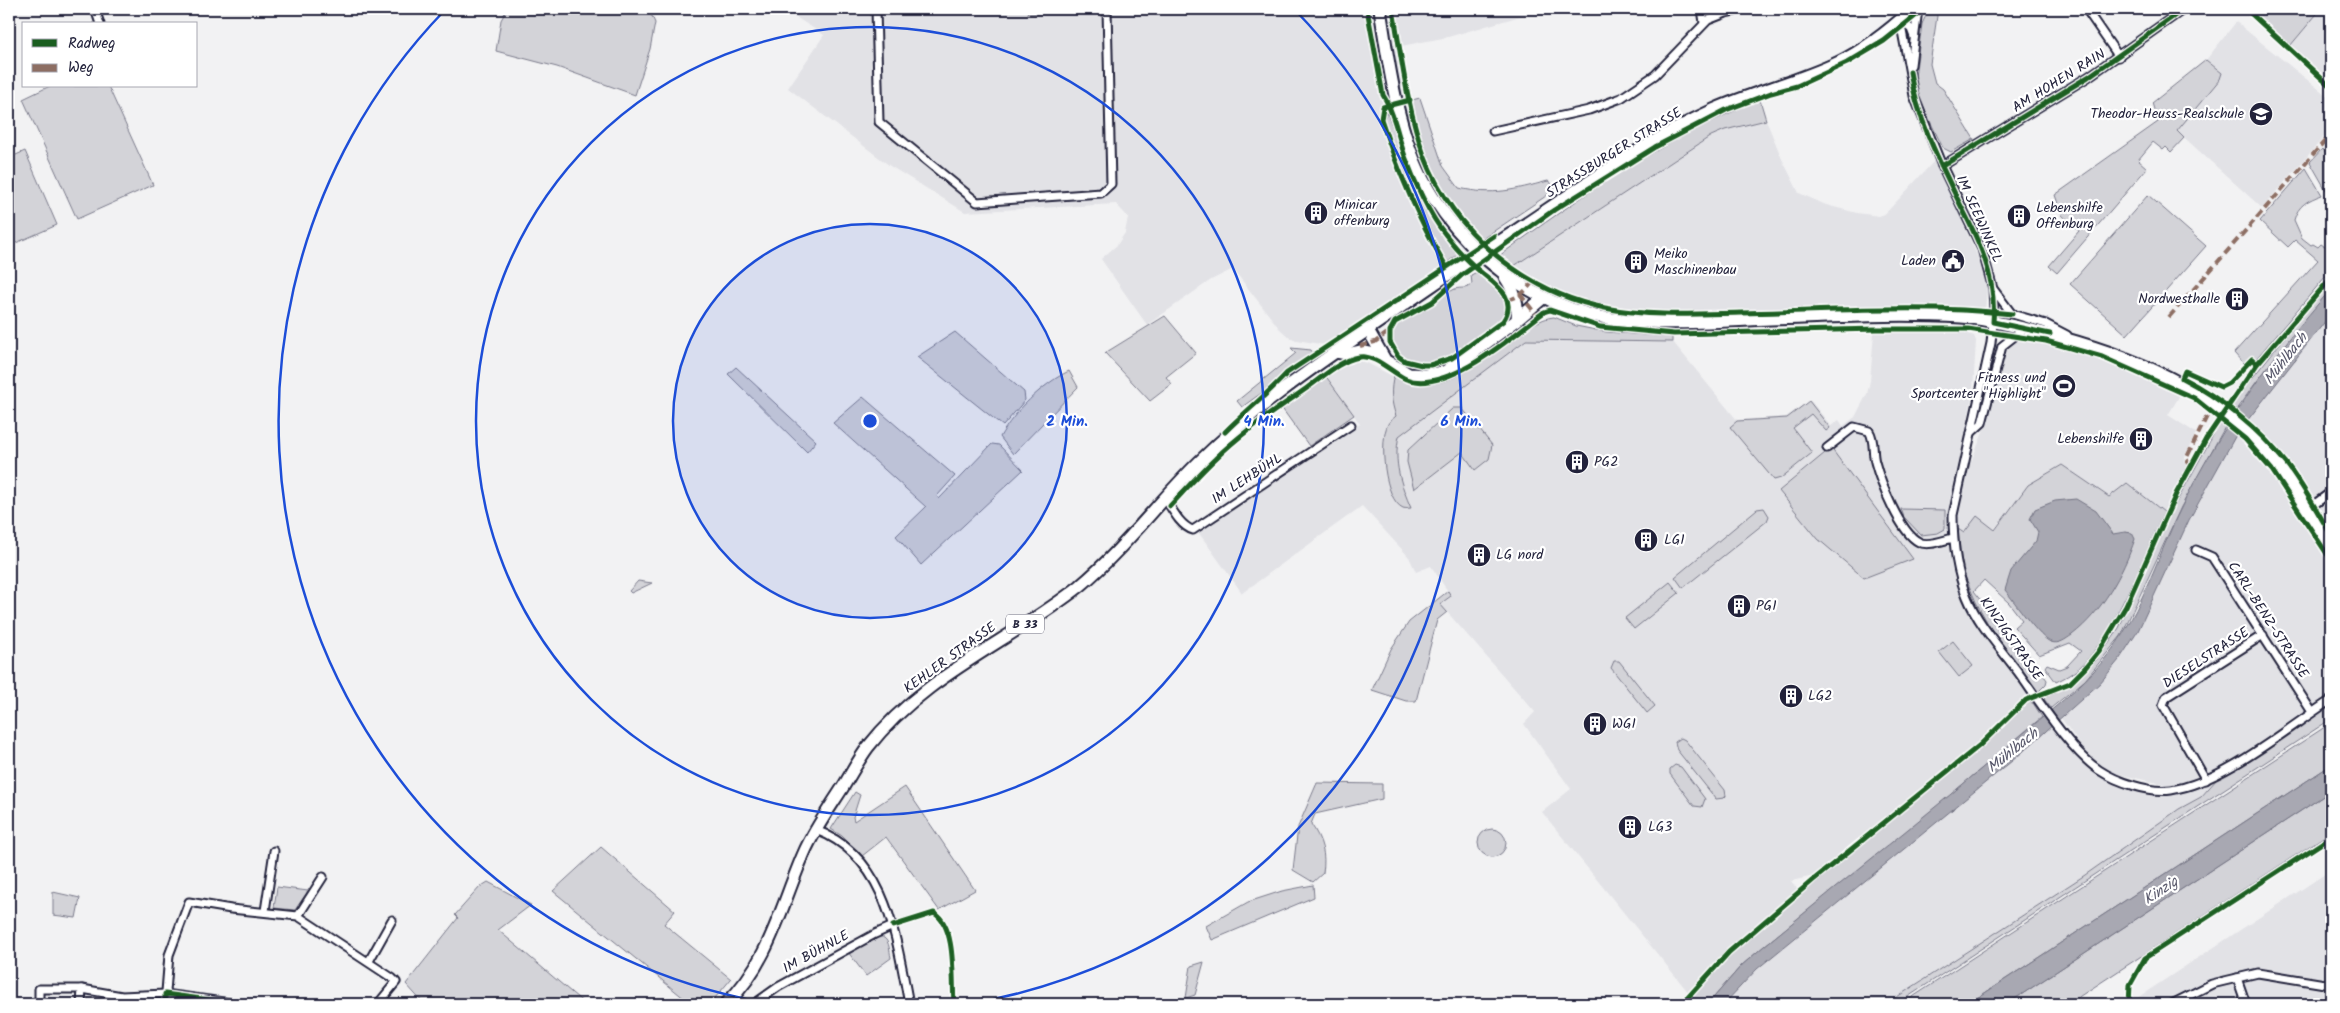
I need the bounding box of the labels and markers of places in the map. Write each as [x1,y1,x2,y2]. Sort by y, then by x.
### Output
school or university icon: Theodor-Heuss-Realschule [2248,101,2274,127]
place label: Theodor-Heuss-Realschule [2091,103,2245,125]
place label: Minicar offenburg [1334,194,1390,232]
place label: Lebenshilfe Offenburg [2036,197,2104,235]
building icon: Minicar offenburg [1303,200,1329,226]
building icon: Lebenshilfe Offenburg [2006,203,2032,229]
place label: Meiko Maschinenbau [1654,243,1737,281]
public building icon: Laden [1940,248,1966,274]
building icon: Meiko Maschinenbau [1623,249,1649,275]
place label: Laden [1901,250,1936,272]
building icon: Nordwesthalle [2224,286,2250,312]
place label: Nordwesthalle [2138,288,2221,310]
place label: Fitness und Sportcenter "Highlight" [1911,367,2047,405]
sports icon: Fitness und Sportcenter "Highlight" [2051,373,2077,399]
centre of rings [861,412,879,430]
building icon: Lebenshilfe [2128,426,2154,452]
place label: Lebenshilfe [2057,428,2125,450]
building icon: PG2 [1564,449,1590,475]
place label: PG2 [1594,451,1618,473]
building icon: LG1 [1633,527,1659,553]
place label: LG1 [1664,529,1685,551]
building icon: LG nord [1466,542,1492,568]
place label: LG nord [1496,544,1544,566]
building icon: PG1 [1726,593,1752,619]
place label: PG1 [1756,595,1777,617]
building icon: LG2 [1778,683,1804,709]
place label: LG2 [1808,685,1832,707]
building icon: WG1 [1582,711,1608,737]
place label: WG1 [1612,713,1636,735]
building icon: LG3 [1617,814,1643,840]
place label: LG3 [1648,816,1672,838]

